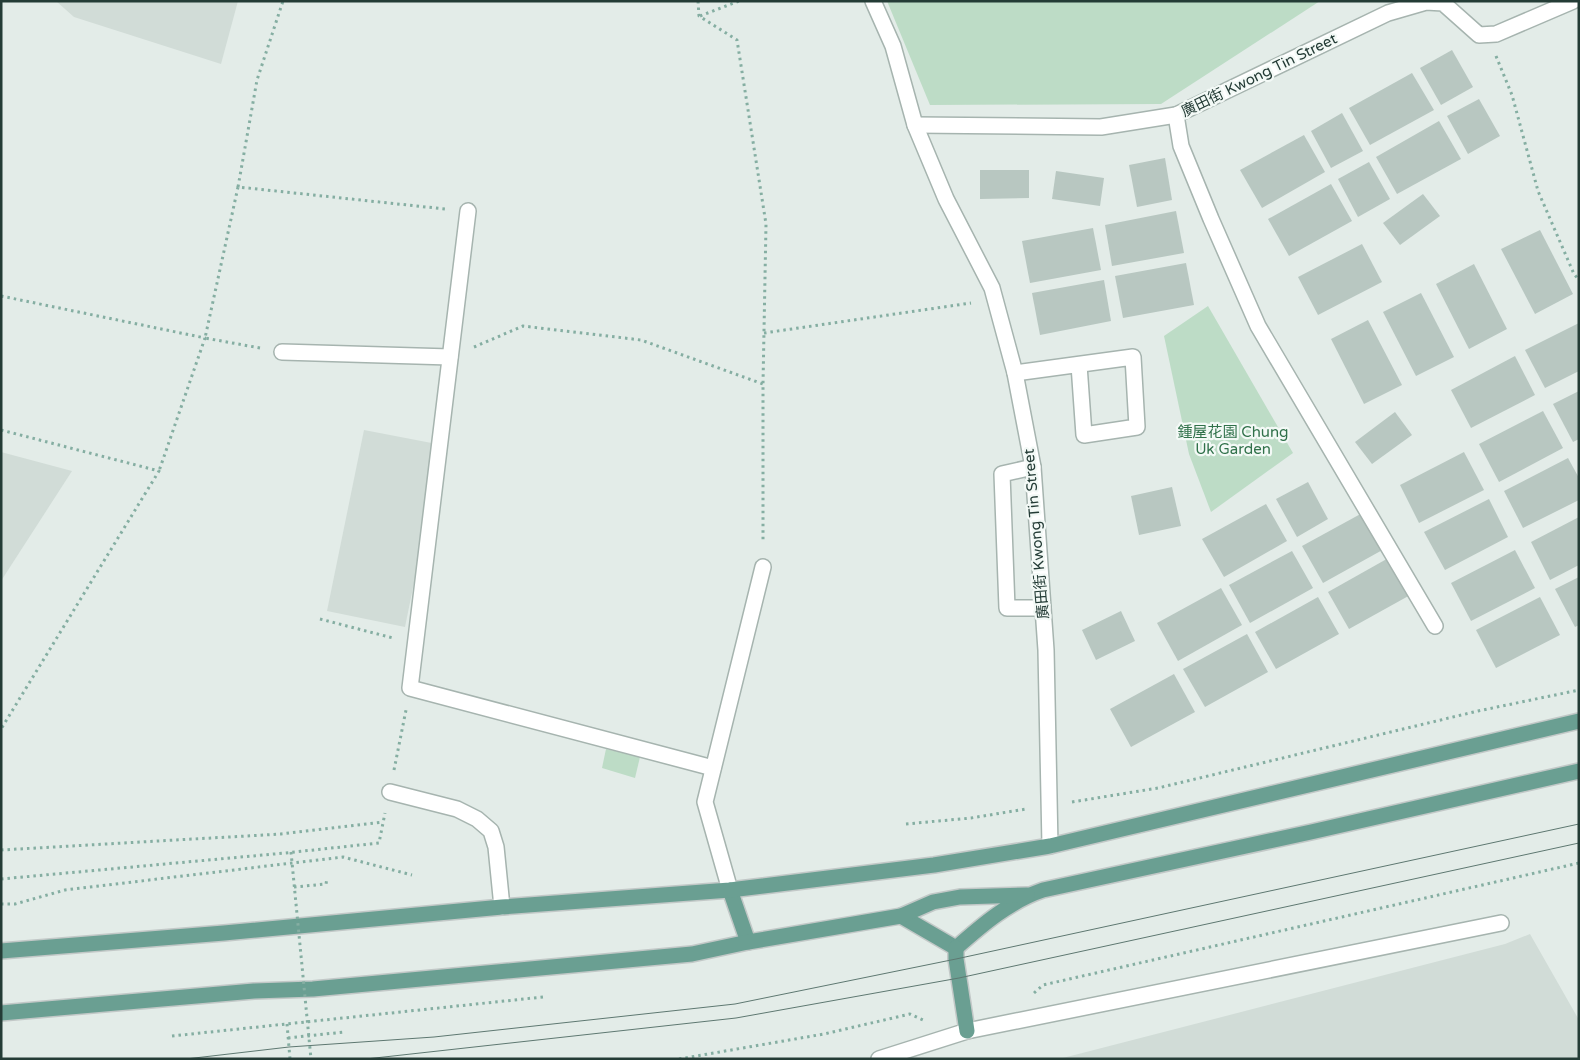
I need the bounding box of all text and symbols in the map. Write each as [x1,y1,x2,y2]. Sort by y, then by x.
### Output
street label: 廣田街 Kwong Tin Street [1178,29,1340,121]
park label: 鍾屋花園 Chung Uk Garden [1177,423,1289,458]
street label: 廣田街 Kwong Tin Street [1020,448,1052,620]

